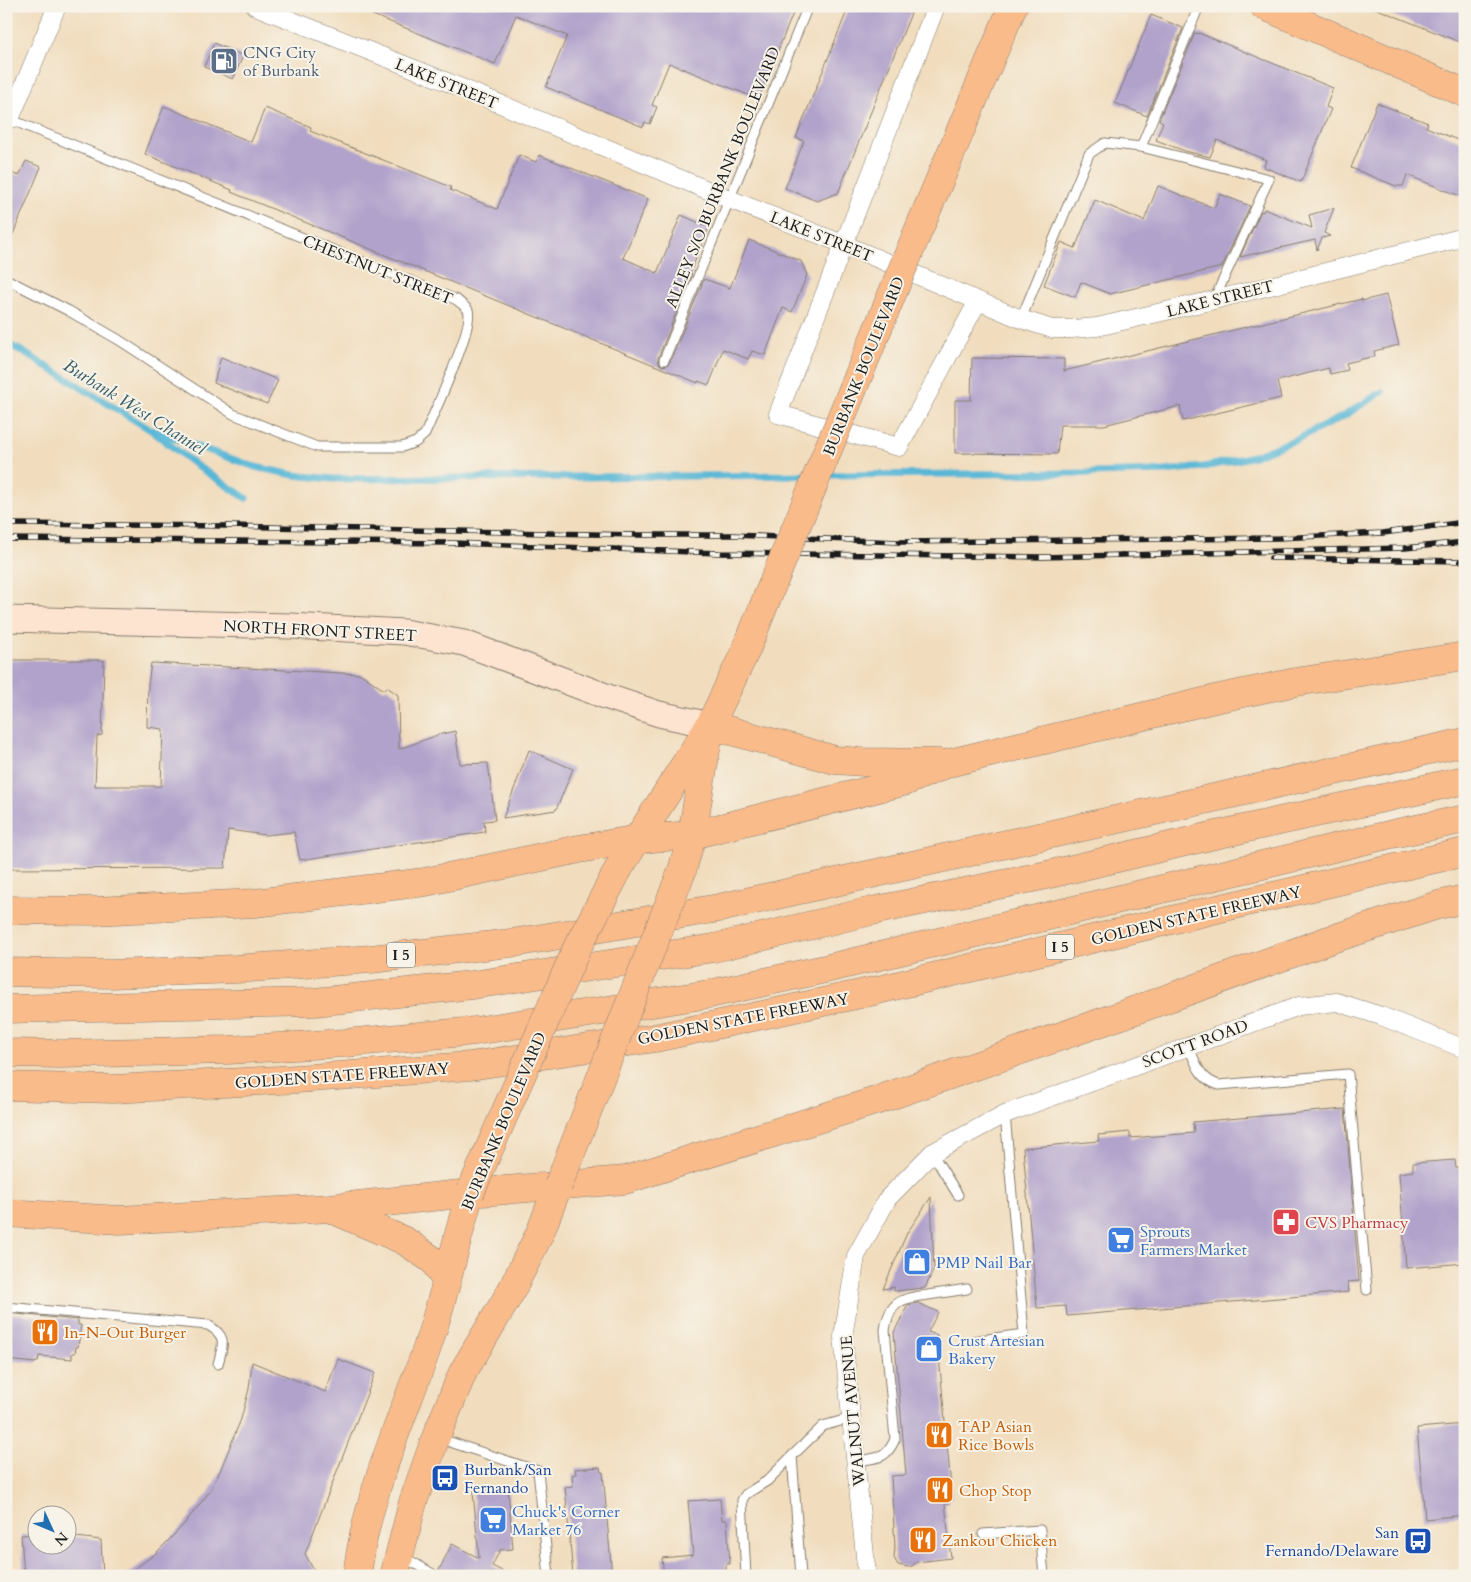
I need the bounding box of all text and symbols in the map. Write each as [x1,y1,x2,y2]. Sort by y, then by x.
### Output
place label: CNG City of Burbank [243,42,320,82]
street label: ALLEY S/O BURBANK BOULEVARD [660,44,786,311]
fuel station icon: CNG City of Burbank [209,46,239,76]
street label: LAKE STREET [392,53,502,115]
street label: LAKE STREET [767,206,877,268]
street label: CHESTNUT STREET [299,230,456,310]
street label: BURBANK BOULEVARD [818,273,910,459]
street label: LAKE STREET [1164,275,1276,323]
water label: Burbank West Channel [59,353,212,462]
street label: NORTH FRONT STREET [223,615,418,647]
street label: GOLDEN STATE FREEWAY [1089,881,1303,951]
road number: I 5 [1046,934,1074,960]
road number: I 5 [387,942,415,968]
street label: GOLDEN STATE FREEWAY [636,988,851,1050]
street label: SCOTT ROAD [1139,1015,1251,1073]
street label: BURBANK BOULEVARD [456,1029,551,1214]
street label: GOLDEN STATE FREEWAY [234,1058,450,1094]
pharmacy icon: CVS Pharmacy [1271,1207,1301,1237]
place label: CVS Pharmacy [1305,1212,1409,1234]
place label: Sprouts Farmers Market [1140,1221,1247,1261]
supermarket icon: Sprouts Farmers Market [1106,1225,1136,1255]
shop icon: PMP Nail Bar [902,1247,932,1277]
place label: PMP Nail Bar [936,1252,1032,1274]
restaurant icon: In-N-Out Burger [30,1317,60,1347]
place label: In-N-Out Burger [64,1322,186,1344]
place label: Crust Artesian Bakery [948,1330,1045,1370]
shop icon: Crust Artesian Bakery [914,1334,944,1364]
street label: WALNUT AVENUE [835,1335,871,1488]
place label: TAP Asian Rice Bowls [958,1416,1034,1456]
restaurant icon: TAP Asian Rice Bowls [924,1420,954,1450]
place label: Burbank/San Fernando [464,1459,552,1499]
bus stop icon: Burbank/San Fernando [430,1463,460,1493]
restaurant icon: Chop Stop [925,1475,955,1505]
place label: Chop Stop [959,1480,1032,1502]
place label: Chuck's Corner Market 76 [512,1501,620,1541]
north arrow [28,1504,78,1554]
supermarket icon: Chuck's Corner Market 76 [478,1505,508,1535]
place label: San Fernando/Delaware [1265,1522,1399,1562]
restaurant icon: Zankou Chicken [908,1525,938,1555]
bus stop icon: San Fernando/Delaware [1403,1526,1433,1556]
text: N [50,1528,72,1550]
place label: Zankou Chicken [942,1530,1057,1552]

